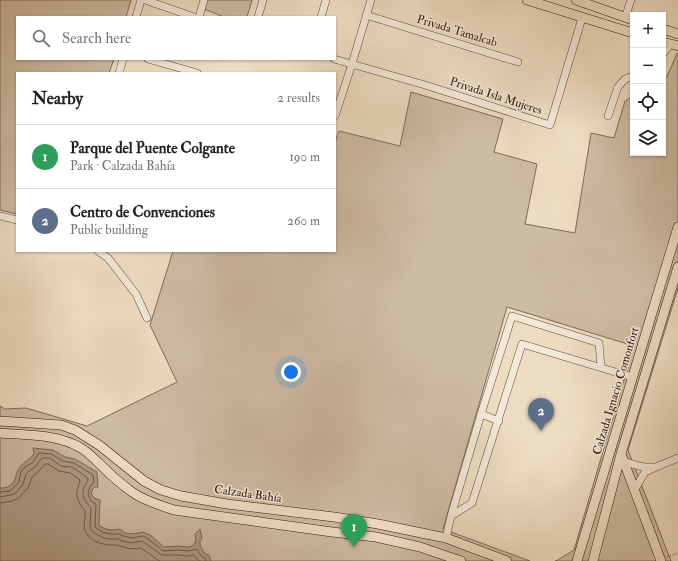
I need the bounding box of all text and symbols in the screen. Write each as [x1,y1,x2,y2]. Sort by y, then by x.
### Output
street label: Privada Tamalcab [415,12,499,50]
map controls [630,12,666,156]
button: + [630,12,666,48]
search box [16,16,336,60]
icon: search [30,27,52,49]
text: Search here [62,29,131,48]
button: − [630,48,666,84]
street label: Privada Isla Mujeres [448,74,544,118]
button: locate [630,84,666,120]
text: Nearby [32,88,83,109]
text: 2 results [277,90,320,106]
button: layers [630,120,666,156]
text: Parque del Puente Colgante [70,139,235,158]
text: 1 [43,149,47,165]
text: 190 m [289,149,320,165]
text: Park · Calzada Bahía [70,158,175,174]
text: Centro de Convenciones [70,203,215,222]
text: 2 [42,213,48,229]
text: 260 m [287,213,320,229]
text: Public building [70,222,148,238]
street label: Calzada Ignacio Comonfort [589,325,643,457]
your location [281,362,301,382]
pin: 2 [528,398,554,431]
street label: Calzada Bahía [213,482,284,506]
pin: 1 [341,514,367,547]

